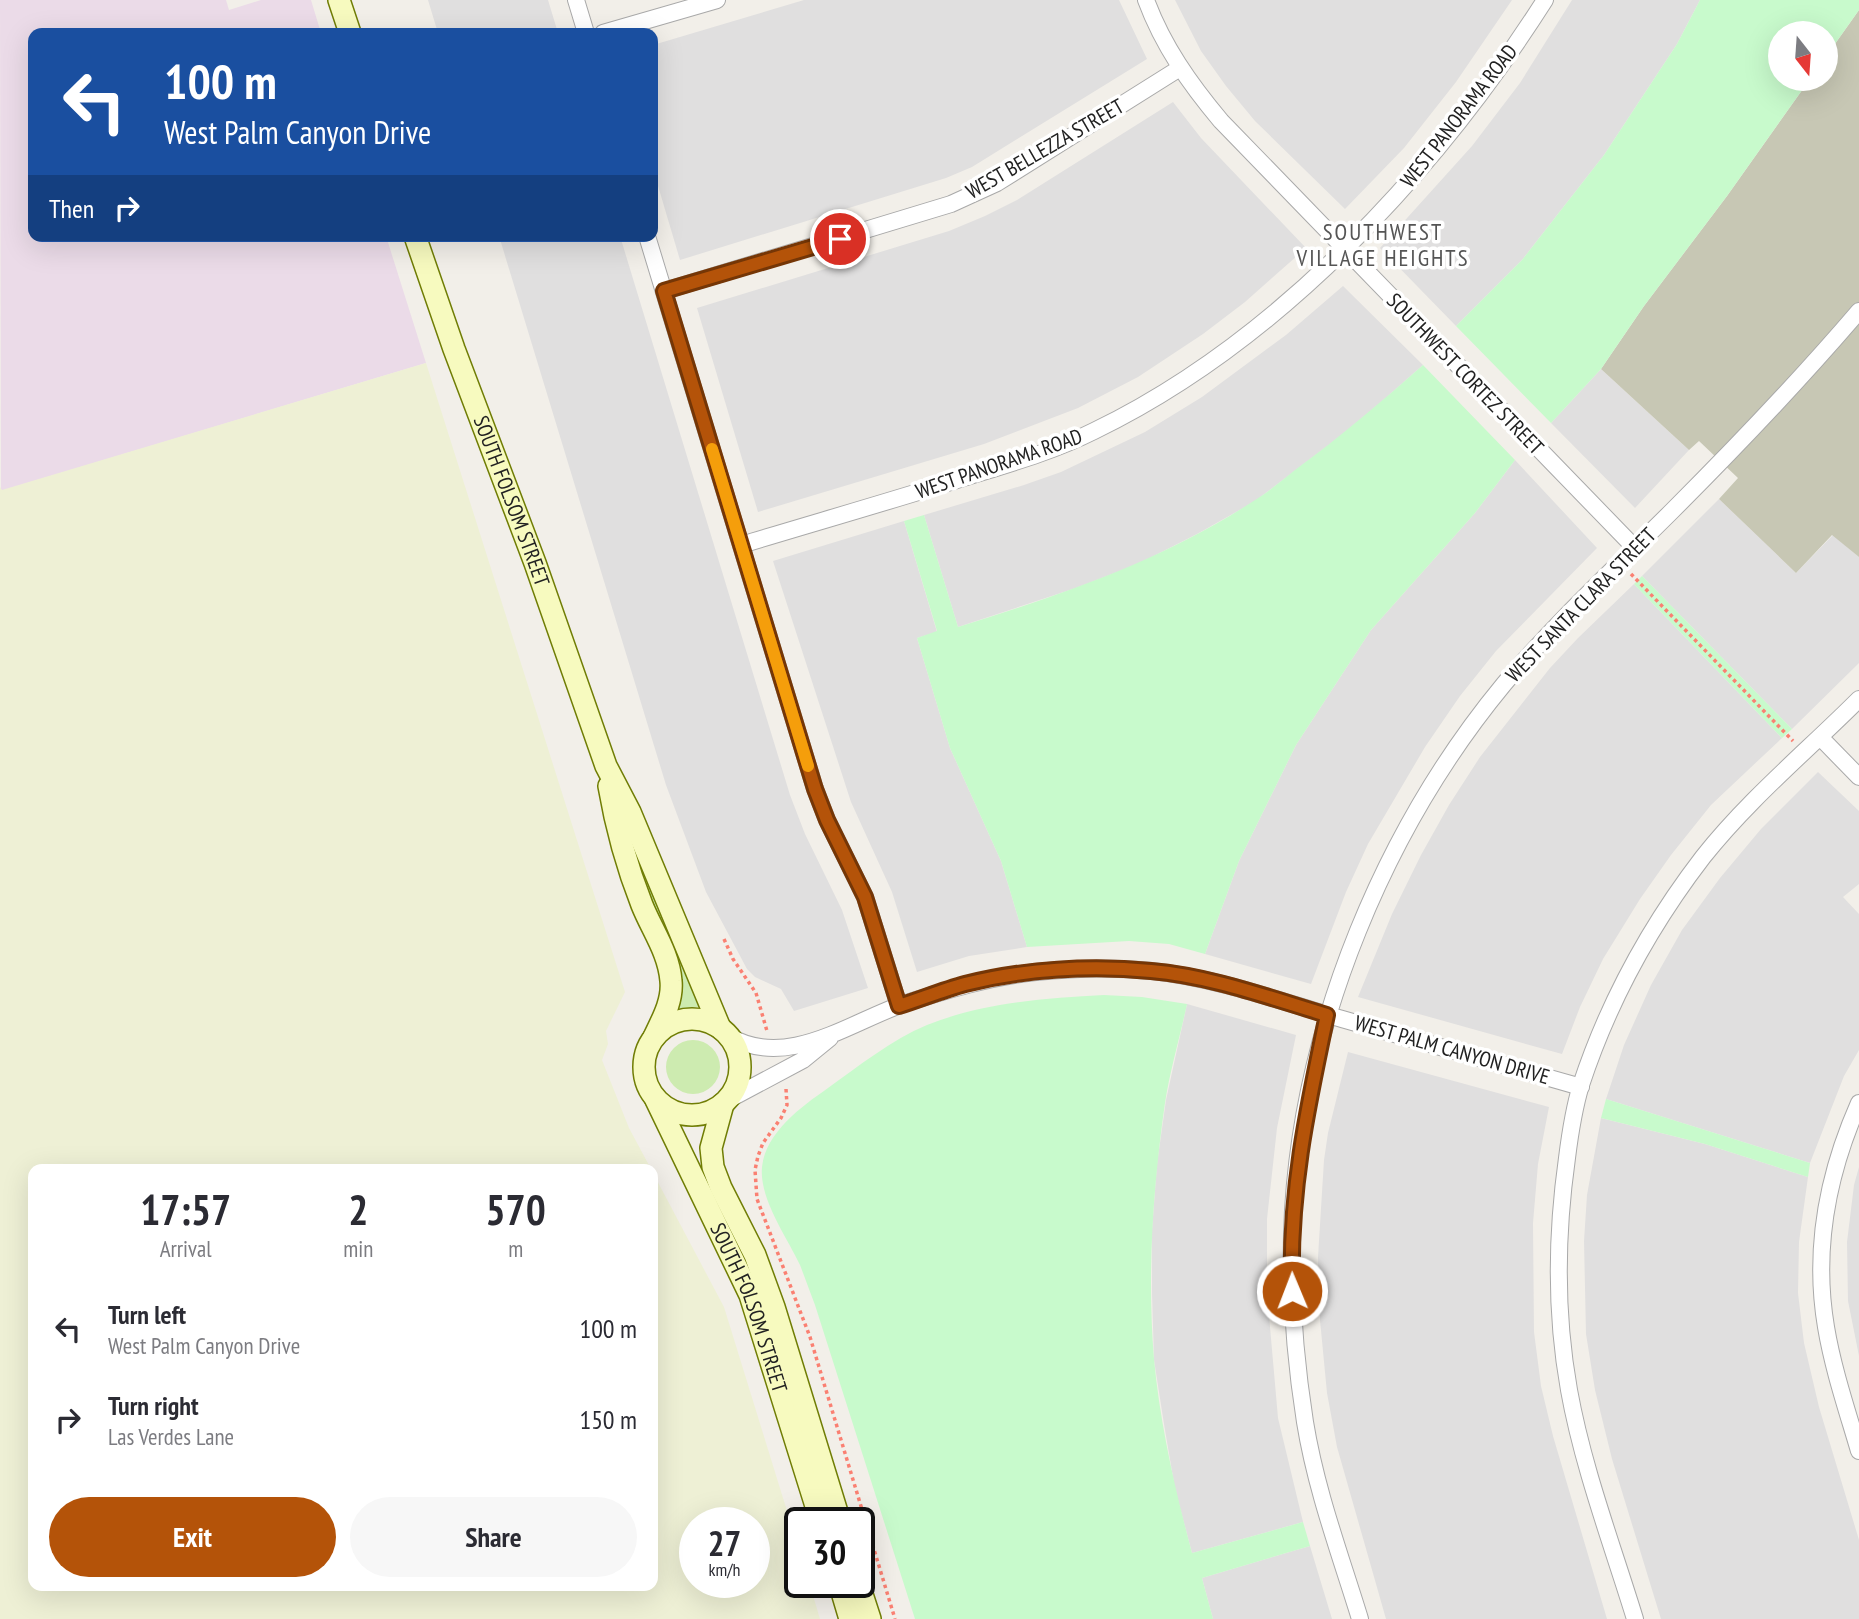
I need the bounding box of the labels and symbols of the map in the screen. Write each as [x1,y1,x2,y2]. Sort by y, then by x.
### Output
north arrow [1768,21,1838,91]
street label: WEST PANORAMA ROAD [1394,39,1523,193]
street label: WEST BELLEZZA STREET [961,92,1129,205]
pin [810,209,870,269]
district label: SOUTHWEST VILLAGE HEIGHTS [1295,217,1470,272]
street label: SOUTHWEST CORTEZ STREET [1381,287,1550,461]
street label: SOUTH FOLSOM STREET [468,412,556,590]
street label: WEST PANORAMA ROAD [912,422,1086,505]
street label: WEST SANTA CLARA STREET [1500,521,1662,688]
street label: WEST PALM CANYON DRIVE [1352,1009,1553,1090]
street label: SOUTH FOLSOM STREET [704,1218,794,1396]
position arrow [1255,1254,1329,1328]
speed limit sign: 30 [784,1507,875,1598]

